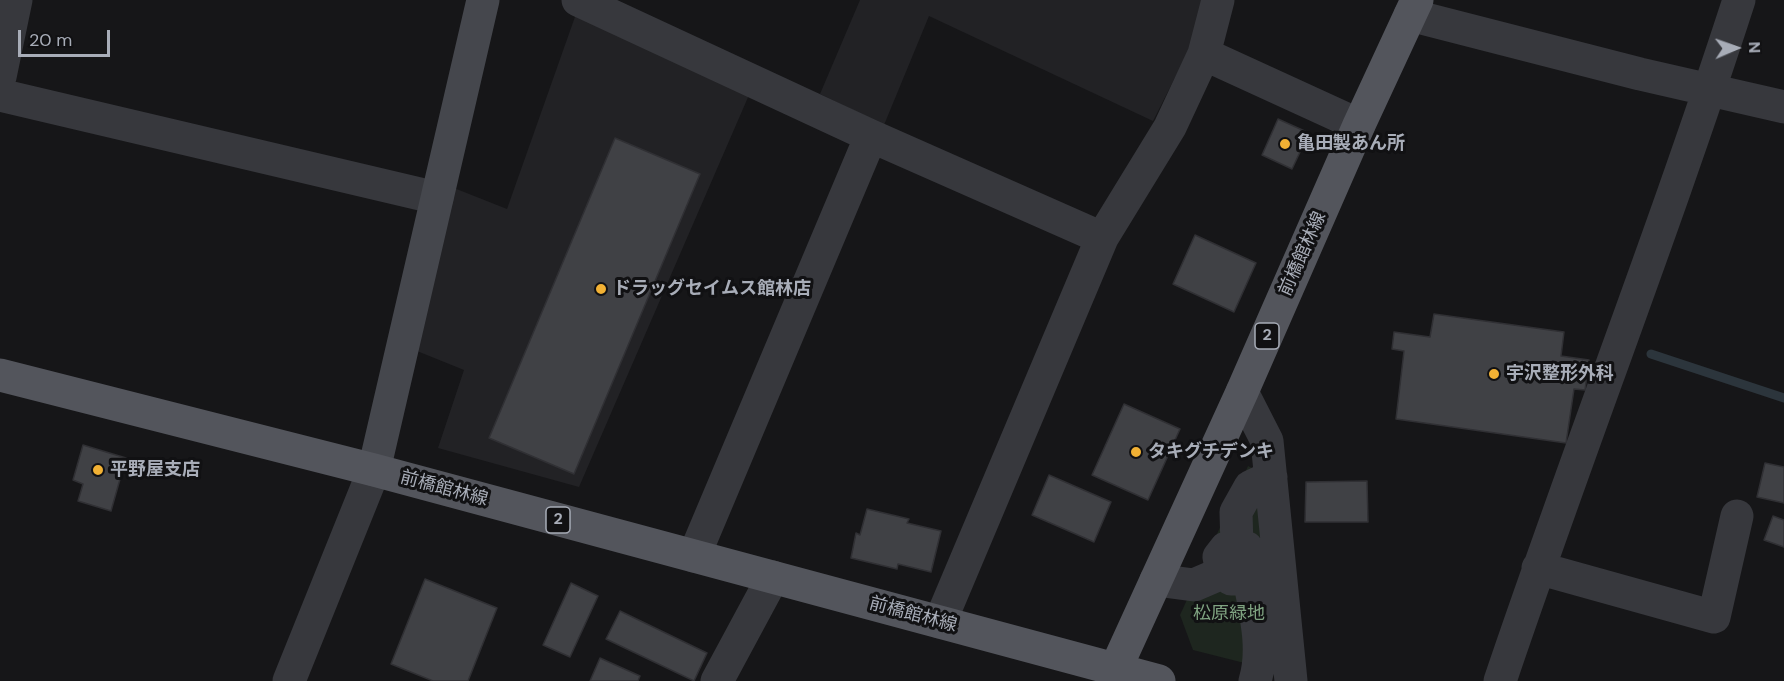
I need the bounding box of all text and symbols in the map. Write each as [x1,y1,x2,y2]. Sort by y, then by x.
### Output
scale bar [21,18,112,56]
north arrow [1706,18,1766,78]
text: 20 m [29,28,72,52]
text: N [1744,41,1765,54]
place label: 亀田製あん所 [1297,133,1405,155]
marker: 亀田製あん所 [1278,137,1292,151]
street label: 前橋館林線 [1275,208,1331,300]
place label: ドラッグセイムス館林店 [613,278,811,300]
marker: ドラッグセイムス館林店 [594,282,608,296]
road number: 2 [1255,323,1279,349]
place label: 宇沢整形外科 [1506,363,1614,385]
marker: 宇沢整形外科 [1487,367,1501,381]
place label: タキグチデンキ [1148,441,1274,463]
marker: タキグチデンキ [1129,445,1143,459]
place label: 平野屋支店 [110,459,200,481]
marker: 平野屋支店 [91,463,105,477]
street label: 前橋館林線 [398,467,490,511]
road number: 2 [546,507,570,533]
street label: 前橋館林線 [867,593,959,637]
park label: 松原緑地 [1193,603,1265,625]

